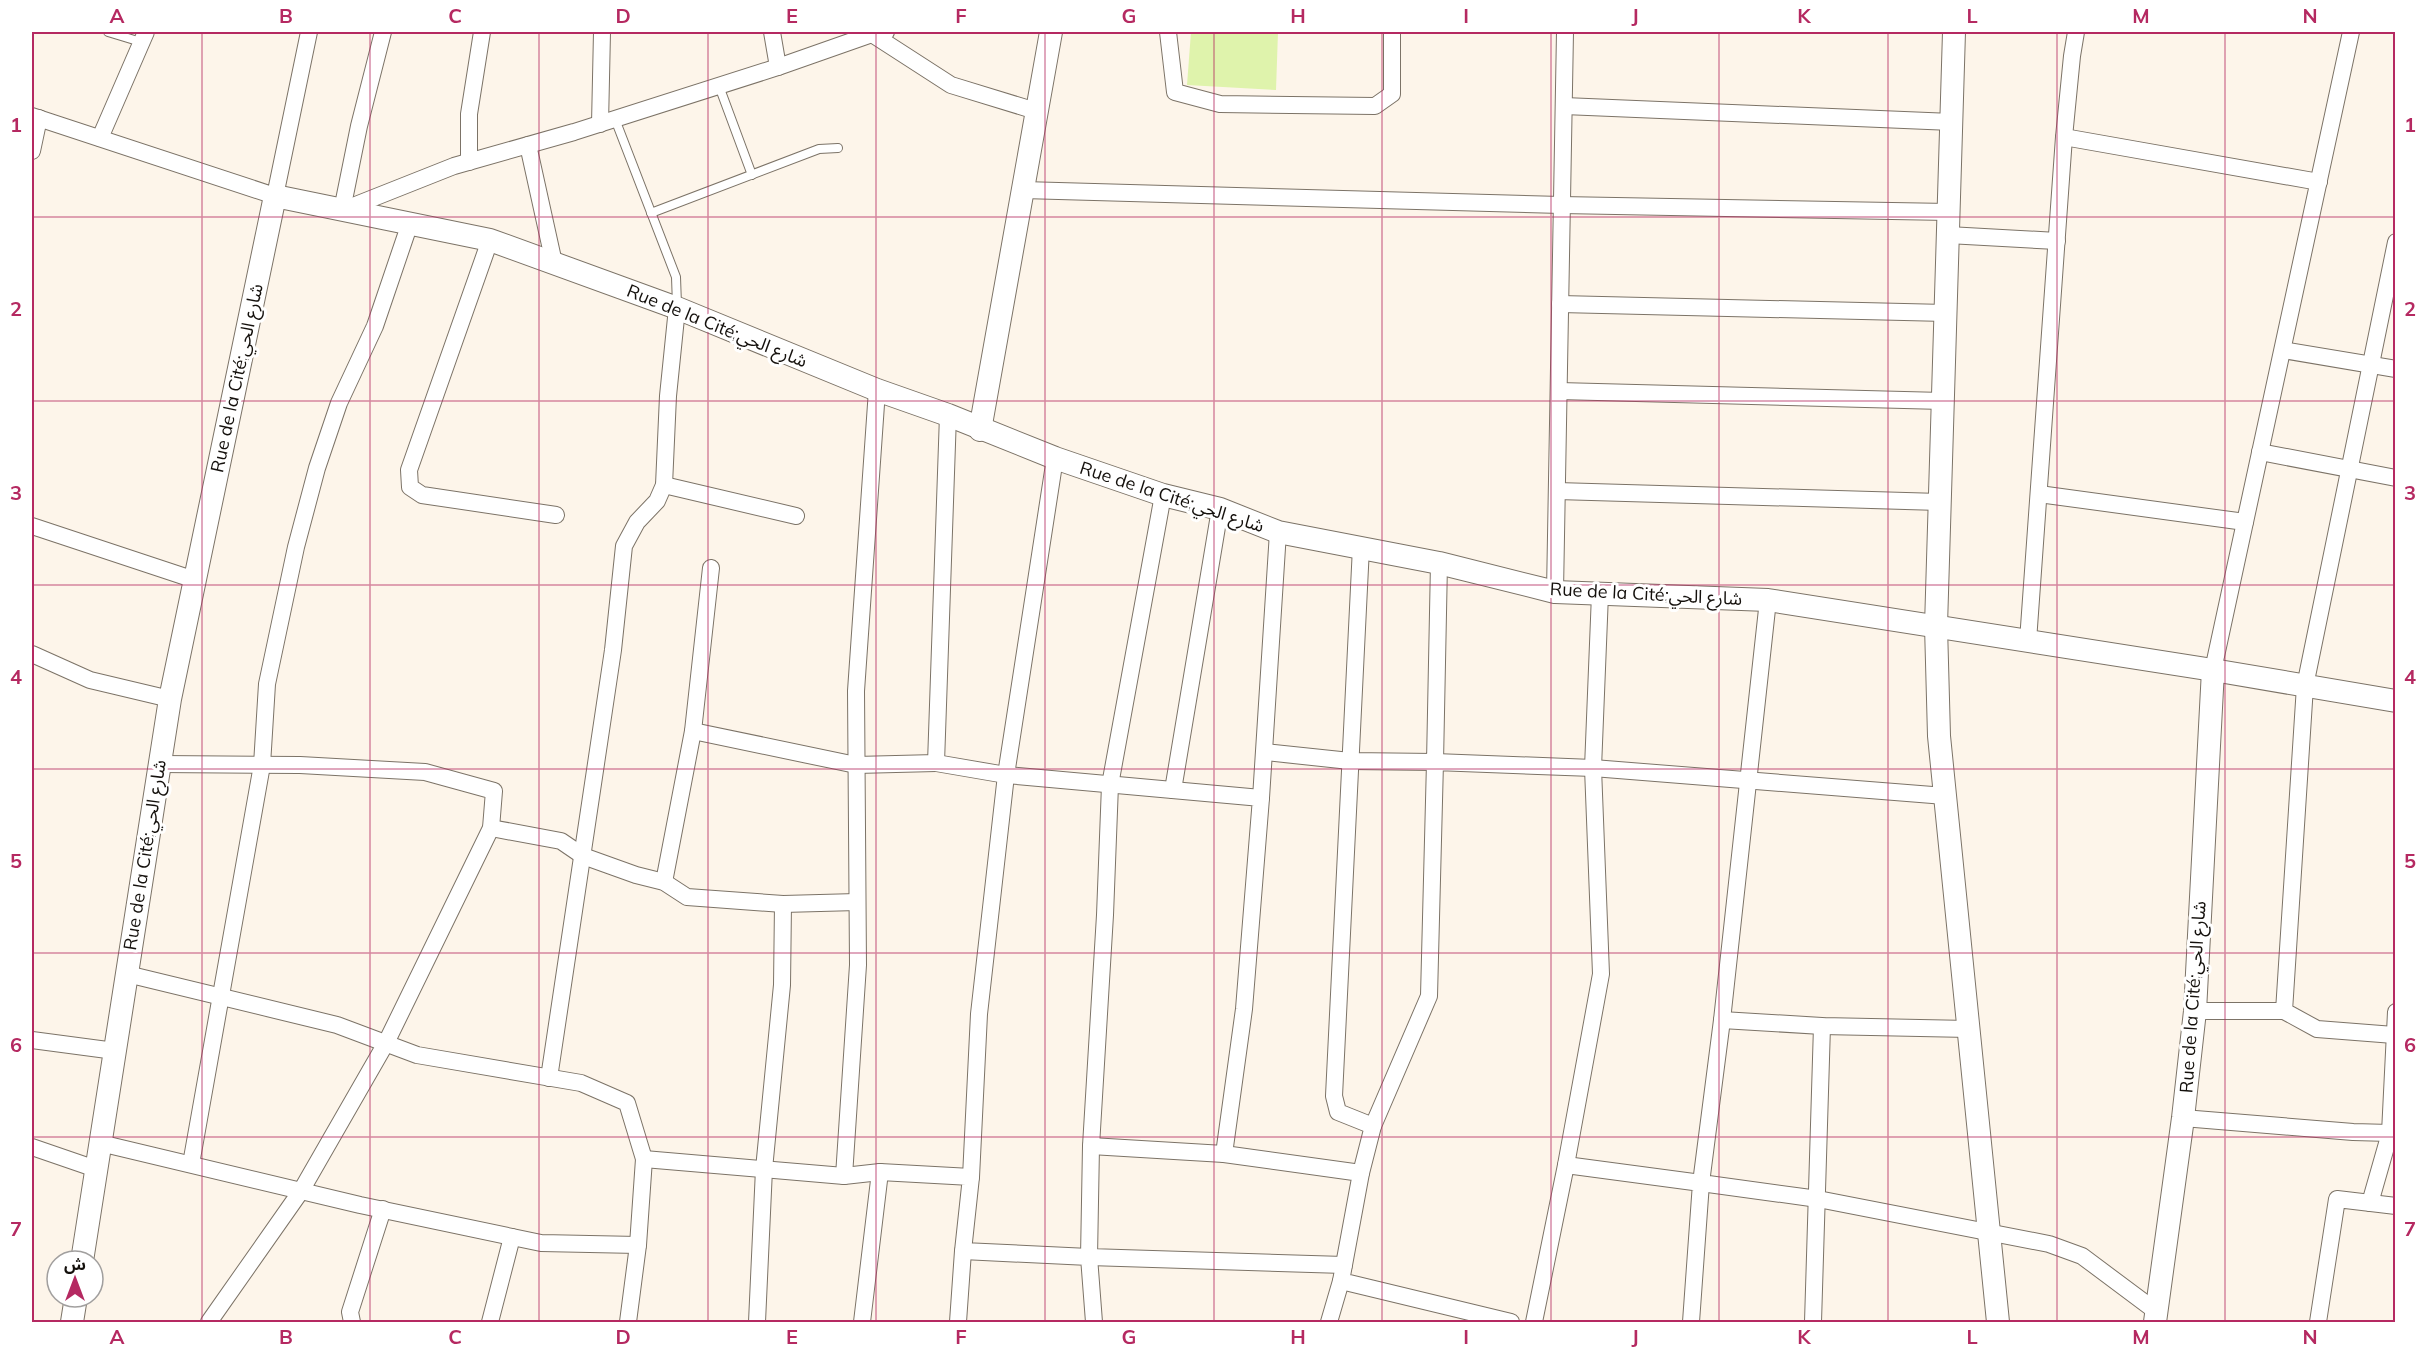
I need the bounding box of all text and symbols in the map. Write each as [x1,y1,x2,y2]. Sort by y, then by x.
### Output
text: A [110,3,125,28]
text: B [279,3,293,28]
text: C [448,3,462,28]
text: D [615,3,631,28]
text: E [786,3,798,28]
text: F [955,3,967,28]
text: G [1122,3,1136,28]
text: H [1290,3,1306,28]
text: I [1463,3,1469,28]
text: J [1631,3,1639,28]
text: K [1797,3,1811,28]
text: L [1966,3,1978,28]
text: M [2132,3,2150,28]
text: N [2302,3,2318,28]
text: 1 [10,112,22,137]
text: 1 [2404,112,2416,137]
street label: Rue de la Cité;شارع الحي [622,279,811,375]
street label: Rue de la Cité;شارع الحي [205,281,271,475]
text: 2 [10,296,22,321]
text: 2 [2404,296,2416,321]
street label: Rue de la Cité;شارع الحي [1076,456,1267,540]
text: 3 [10,480,22,505]
text: 3 [2404,480,2416,505]
street label: Rue de la Cité;شارع الحي [1549,577,1743,613]
text: 4 [10,664,22,689]
text: 4 [2404,664,2416,689]
street label: Rue de la Cité;شارع الحي [118,758,174,952]
text: 5 [10,848,22,873]
text: 5 [2404,848,2416,873]
street label: Rue de la Cité;شارع الحي [2174,900,2214,1094]
text: 6 [10,1032,22,1057]
text: 6 [2404,1032,2416,1057]
text: 7 [10,1216,22,1241]
text: 7 [2404,1216,2416,1241]
north arrow [45,1249,105,1309]
text: ش [64,1254,86,1274]
text: A [110,1324,125,1349]
text: B [279,1324,293,1349]
text: C [448,1324,462,1349]
text: D [615,1324,631,1349]
text: E [786,1324,798,1349]
text: F [955,1324,967,1349]
text: G [1122,1324,1136,1349]
text: H [1290,1324,1306,1349]
text: I [1463,1324,1469,1349]
text: J [1631,1324,1639,1349]
text: K [1797,1324,1811,1349]
text: L [1966,1324,1978,1349]
text: M [2132,1324,2150,1349]
text: N [2302,1324,2318,1349]

